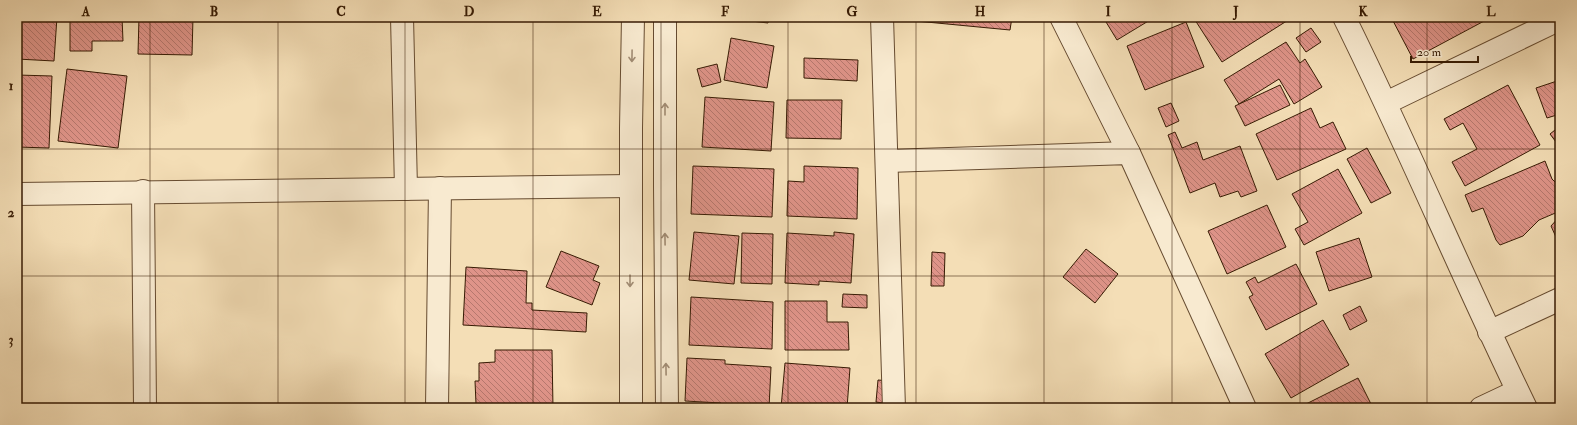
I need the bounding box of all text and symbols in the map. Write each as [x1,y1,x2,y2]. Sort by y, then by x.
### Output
text: A [81,4,91,20]
text: B [210,4,218,20]
text: C [336,4,346,20]
text: D [464,4,475,20]
text: E [592,4,602,20]
text: F [721,4,730,20]
text: G [847,4,858,20]
text: H [975,4,986,20]
text: I [1105,4,1111,20]
text: J [1232,4,1239,21]
text: K [1358,4,1368,20]
text: L [1486,4,1496,20]
scale bar [1411,38,1478,64]
text: 20 m [1417,45,1442,60]
one-way arrow [628,49,636,62]
text: 1 [9,78,14,94]
one-way arrow [661,103,669,116]
text: 2 [8,205,15,221]
one-way arrow [661,233,669,246]
one-way arrow [626,274,634,287]
text: 3 [9,332,14,348]
one-way arrow [662,363,670,376]

